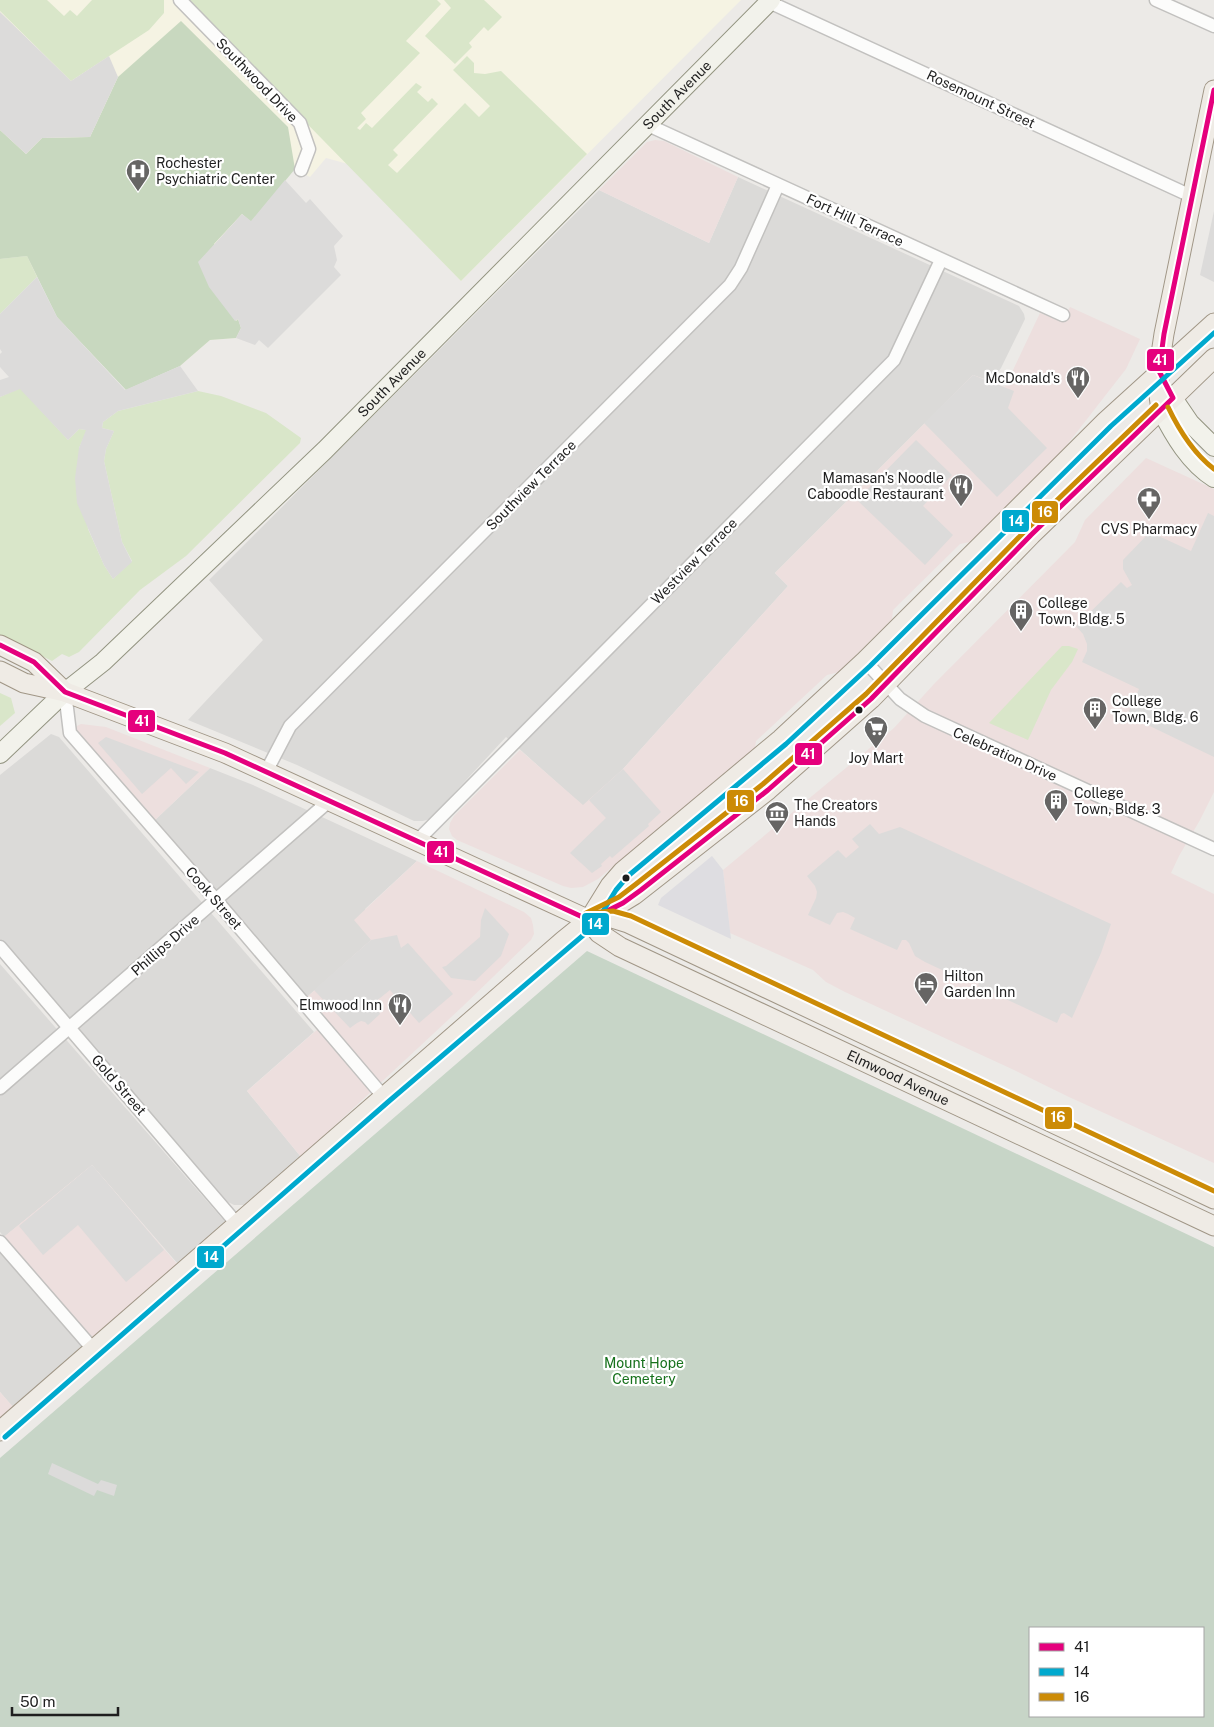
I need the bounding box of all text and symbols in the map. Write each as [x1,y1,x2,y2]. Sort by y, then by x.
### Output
street label: Southwood Drive [213,35,301,125]
street label: South Avenue [639,57,714,133]
street label: Rosemount Street [924,67,1038,131]
place label: Rochester Psychiatric Center [156,155,275,187]
hospital icon: Rochester Psychiatric Center [125,158,151,192]
street label: Fort Hill Terrace [804,190,906,250]
street label: South Avenue [354,345,429,420]
line badge: 41 [1146,348,1175,372]
text: 41 [1152,352,1168,368]
restaurant icon: McDonald's [1065,365,1091,399]
place label: McDonald's [985,370,1060,386]
street label: Southview Terrace [483,437,579,533]
place label: Mamasan's Noodle Caboodle Restaurant [807,470,944,502]
restaurant icon: Mamasan's Noodle Caboodle Restaurant [948,473,974,507]
pharmacy icon: CVS Pharmacy [1136,486,1162,520]
line badge: 16 [1031,500,1059,524]
text: 16 [1037,504,1053,520]
line badge: 14 [1001,509,1030,533]
text: 14 [1008,513,1024,529]
street label: Westview Terrace [648,515,740,607]
place label: CVS Pharmacy [1101,521,1198,537]
place label: College Town, Bldg. 5 [1038,595,1125,627]
building icon: College Town, Bldg. 5 [1008,598,1034,632]
place label: College Town, Bldg. 6 [1112,693,1199,725]
building icon: College Town, Bldg. 6 [1082,696,1108,730]
unlabelled marker [854,705,864,715]
line badge: 41 [127,709,156,733]
text: 41 [134,713,150,729]
supermarket icon: Joy Mart [863,715,889,749]
street label: Celebration Drive [950,724,1060,784]
line badge: 41 [794,742,823,766]
text: 41 [800,746,816,762]
place label: Joy Mart [849,750,903,766]
place label: College Town, Bldg. 3 [1074,785,1161,817]
building icon: College Town, Bldg. 3 [1043,788,1069,822]
line badge: 16 [726,789,755,813]
text: 16 [733,793,749,809]
place label: The Creators Hands [794,797,878,829]
museum icon: The Creators Hands [764,800,790,834]
line badge: 41 [426,840,455,864]
text: 41 [433,844,449,860]
street label: Cook Street [183,863,245,933]
unlabelled marker [621,873,631,883]
street label: Phillips Drive [128,911,202,979]
line badge: 14 [581,912,610,936]
text: 14 [587,916,603,932]
place label: Hilton Garden Inn [944,968,1015,1000]
hotel icon: Hilton Garden Inn [913,971,939,1005]
restaurant icon: Elmwood Inn [387,992,413,1026]
place label: Elmwood Inn [299,997,382,1013]
street label: Elmwood Avenue [845,1047,952,1109]
street label: Gold Street [88,1052,150,1118]
line badge: 16 [1044,1106,1073,1130]
text: 16 [1050,1109,1066,1125]
line badge: 14 [196,1245,225,1269]
text: 14 [203,1249,219,1265]
park label: Mount Hope Cemetery [604,1355,684,1387]
legend [1029,1627,1204,1717]
text: 41 [1074,1638,1090,1655]
text: 14 [1074,1663,1090,1680]
scale bar [12,1684,119,1716]
text: 16 [1074,1688,1089,1705]
text: 50 m [20,1693,55,1710]

